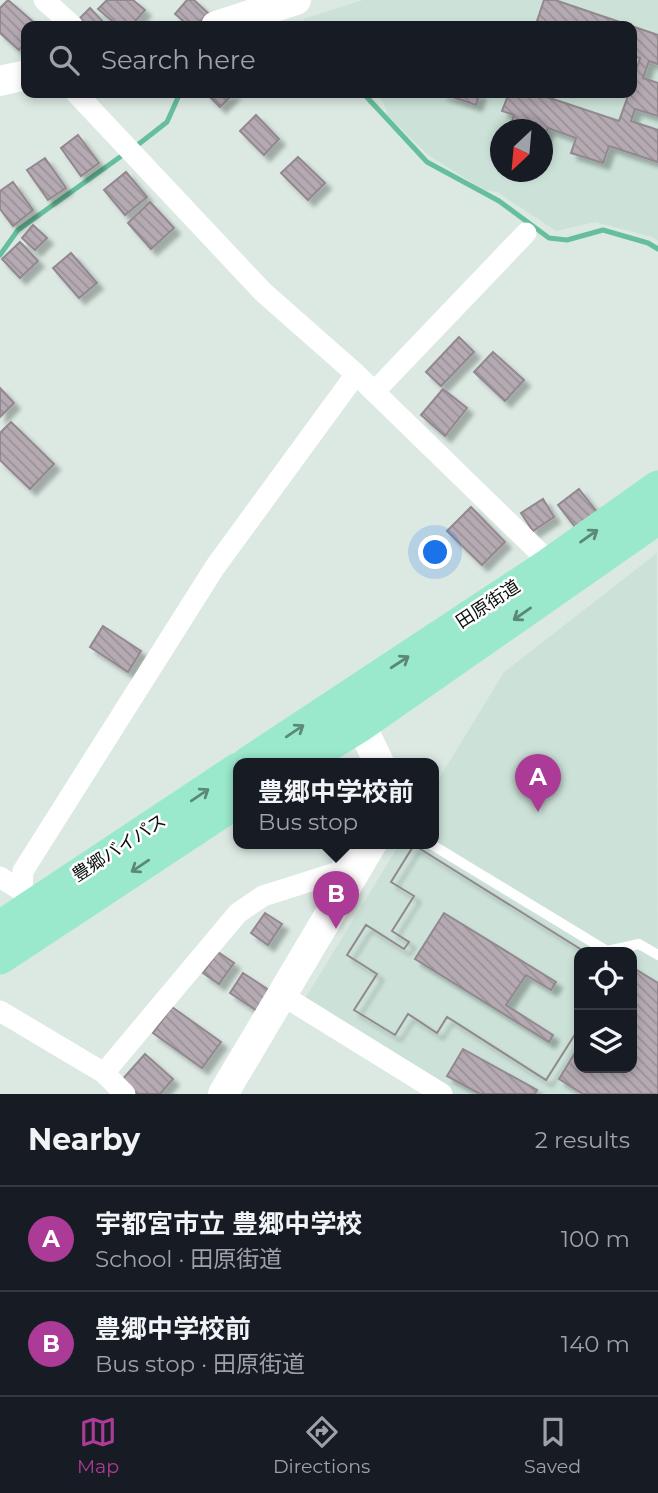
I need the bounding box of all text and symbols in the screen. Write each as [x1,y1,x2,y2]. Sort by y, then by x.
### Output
search box [21,21,637,98]
icon: search [45,41,83,79]
text: Search here [101,44,256,76]
north arrow [490,119,553,182]
one-way arrow [579,529,598,543]
your location [418,535,452,569]
street label: 田原街道 [452,575,524,633]
one-way arrow [513,607,532,621]
one-way arrow [390,654,409,669]
one-way arrow [285,724,305,738]
pin: A [515,754,561,812]
popup [233,758,439,849]
text: 豊郷中学校前 [258,776,414,808]
one-way arrow [190,788,209,802]
text: Bus stop [258,808,358,836]
street label: 豊郷バイパス [68,809,170,887]
one-way arrow [131,858,150,873]
pin: B [313,871,359,929]
map controls [574,947,637,1073]
button: locate [574,947,637,1010]
button: layers [574,1010,637,1073]
text: Nearby [28,1121,140,1158]
text: 2 results [535,1126,630,1154]
text: 宇都宮市立 豊郷中学校 [95,1208,362,1240]
text: A [42,1225,60,1253]
text: 100 m [561,1225,630,1253]
text: School · 田原街道 [95,1245,282,1273]
text: 豊郷中学校前 [95,1313,251,1345]
text: B [42,1330,60,1358]
text: 140 m [561,1330,630,1358]
text: Bus stop · 田原街道 [95,1350,305,1378]
tab: Map [77,1413,119,1478]
tab: Directions [273,1413,370,1478]
tab: Saved [524,1413,581,1478]

